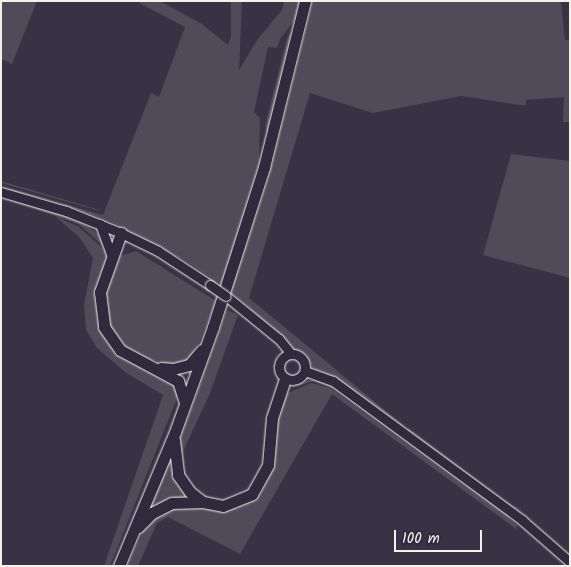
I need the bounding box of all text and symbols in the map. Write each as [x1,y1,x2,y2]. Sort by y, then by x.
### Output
scale bar [396,520,484,552]
text: 100 m [402,527,440,551]

